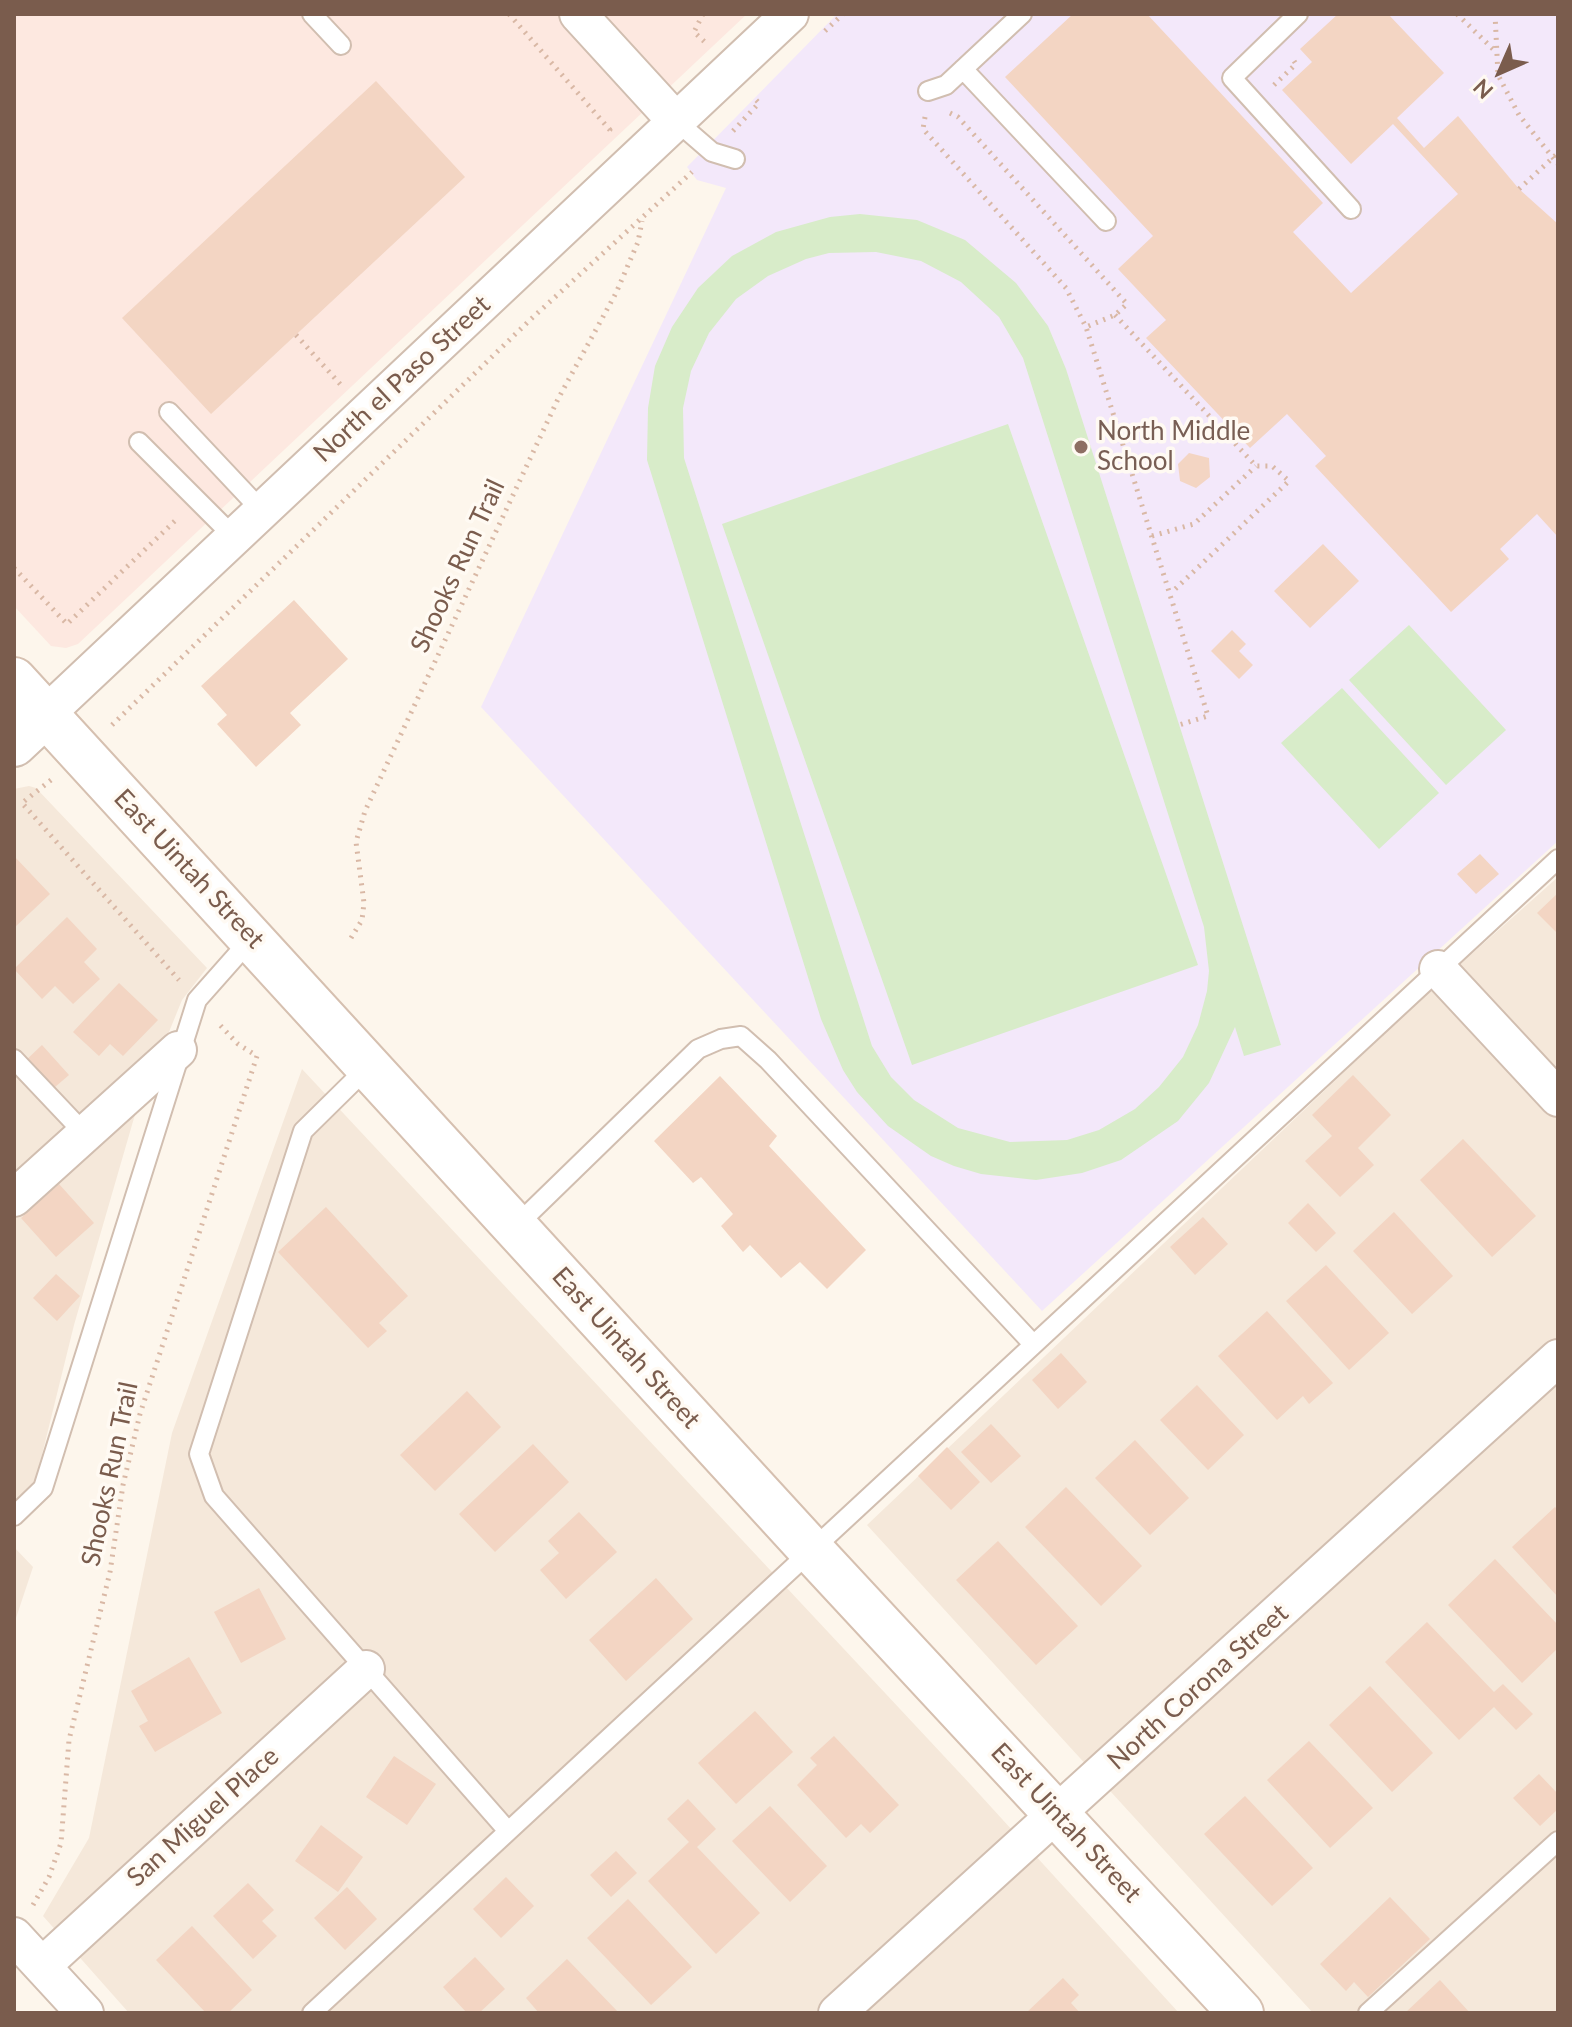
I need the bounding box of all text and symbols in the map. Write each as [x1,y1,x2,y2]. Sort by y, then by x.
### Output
north arrow [1460,32,1540,112]
text: N [1467,74,1498,105]
street label: North el Paso Street [307,289,497,469]
place label: North Middle School [1097,416,1250,478]
marker: North Middle School [1072,438,1090,456]
street label: Shooks Run Trail [404,474,512,658]
street label: East Uintah Street [107,783,271,955]
street label: East Uintah Street [545,1261,707,1435]
street label: Shooks Run Trail [75,1379,145,1569]
street label: North Corona Street [1101,1598,1295,1776]
street label: East Uintah Street [984,1737,1148,1909]
street label: San Miguel Place [121,1741,285,1893]

